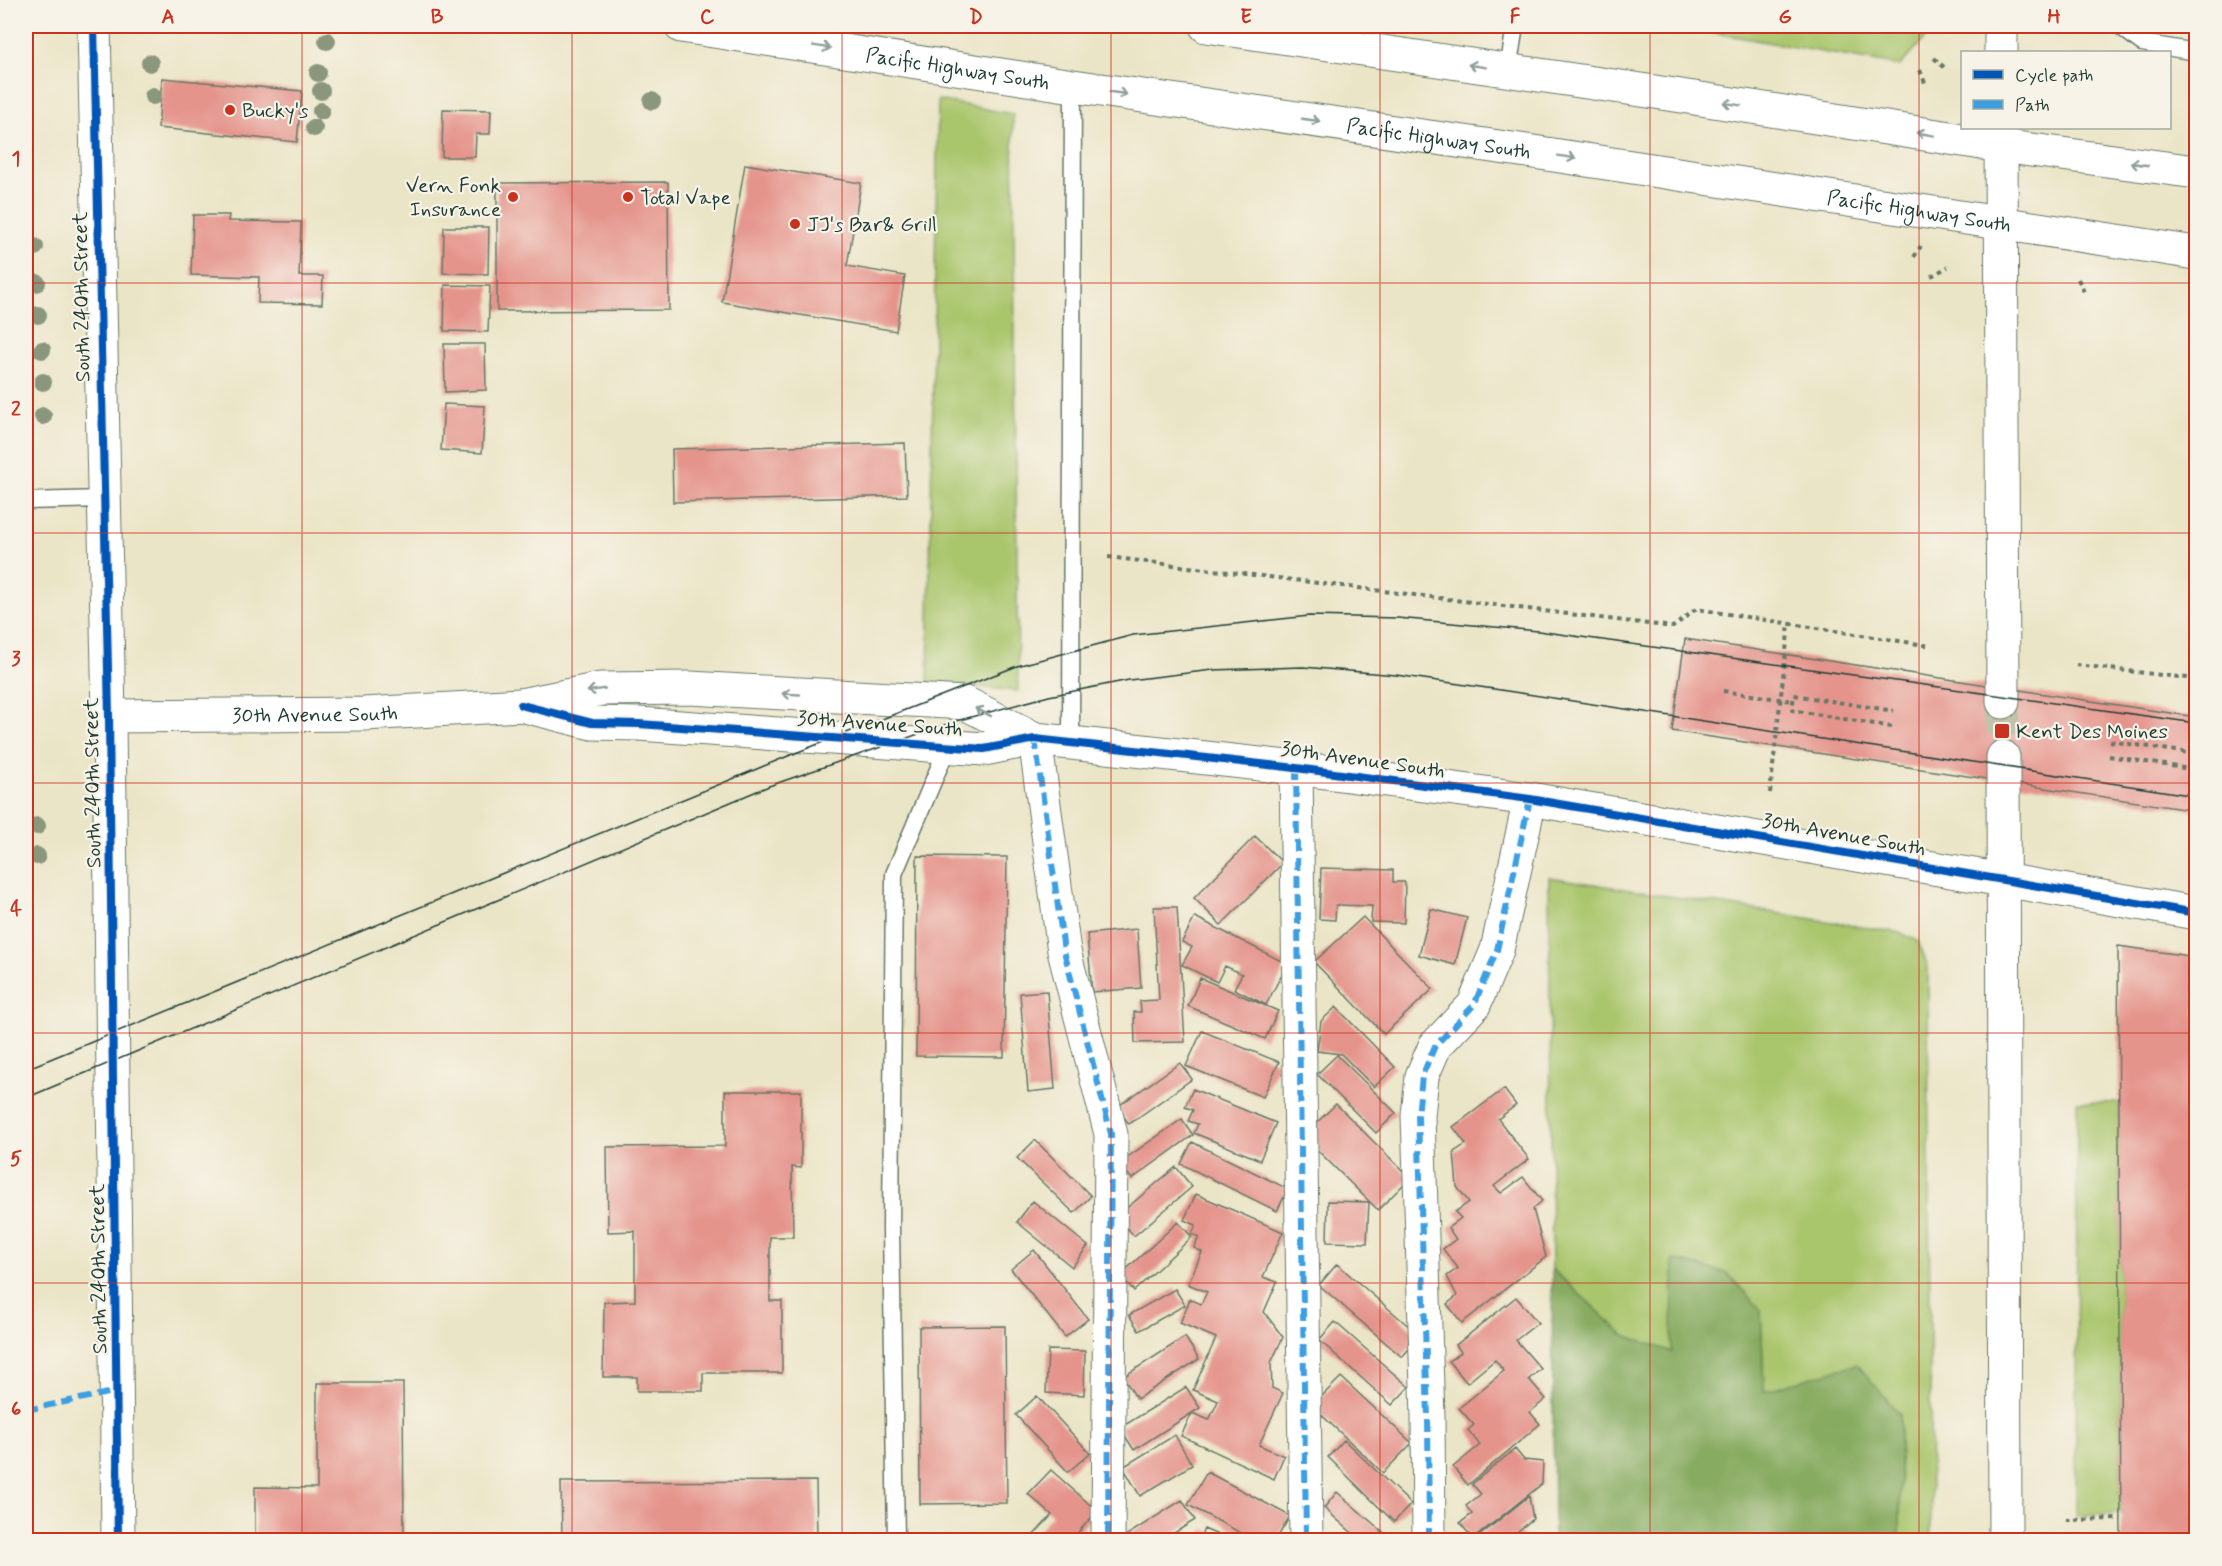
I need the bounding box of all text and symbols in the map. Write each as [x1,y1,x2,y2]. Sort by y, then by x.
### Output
text: A [161,4,175,31]
text: B [431,4,444,31]
text: C [700,4,715,31]
text: D [969,4,983,31]
text: E [1240,4,1252,31]
text: F [1510,4,1521,31]
text: G [1778,4,1792,31]
text: H [2047,4,2061,31]
street label: Pacific Highway South [864,41,1052,97]
one-way arrow [811,42,831,53]
legend [1961,51,2171,129]
one-way arrow [1468,60,1487,71]
text: Cycle path [2015,64,2093,88]
one-way arrow [1108,87,1128,98]
text: Path [2015,94,2050,118]
place label: Bucky's [242,97,309,125]
one-way arrow [1723,98,1742,109]
marker: Bucky's [223,103,237,117]
street label: Pacific Highway South [1345,112,1533,166]
one-way arrow [1301,115,1321,126]
one-way arrow [1915,128,1935,139]
text: 1 [12,146,20,173]
one-way arrow [1556,152,1576,163]
one-way arrow [2129,158,2149,169]
place label: Vern Fonk Insurance [406,172,501,224]
place label: Total Vape [640,184,731,212]
street label: Pacific Highway South [1825,184,2013,240]
marker: Vern Fonk Insurance [506,190,520,204]
marker: Total Vape [621,190,635,204]
street label: South 240th Street [67,211,97,382]
place label: JJ's Bar& Grill [807,211,937,239]
marker: JJ's Bar& Grill [788,217,802,231]
text: 2 [11,396,21,423]
text: 3 [11,646,21,673]
one-way arrow [587,685,606,696]
one-way arrow [781,688,801,699]
street label: South 240th Street [78,697,108,868]
street label: 30th Avenue South [232,699,399,730]
street label: 30th Avenue South [796,704,964,744]
one-way arrow [975,706,993,718]
place label: Kent Des Moines [2016,718,2168,746]
marker: Kent Des Moines [1993,722,2011,740]
street label: 30th Avenue South [1279,735,1447,785]
street label: 30th Avenue South [1760,807,1928,863]
text: 4 [10,896,22,923]
text: 5 [10,1146,22,1173]
street label: South 240th Street [84,1183,114,1354]
text: 6 [11,1396,21,1423]

